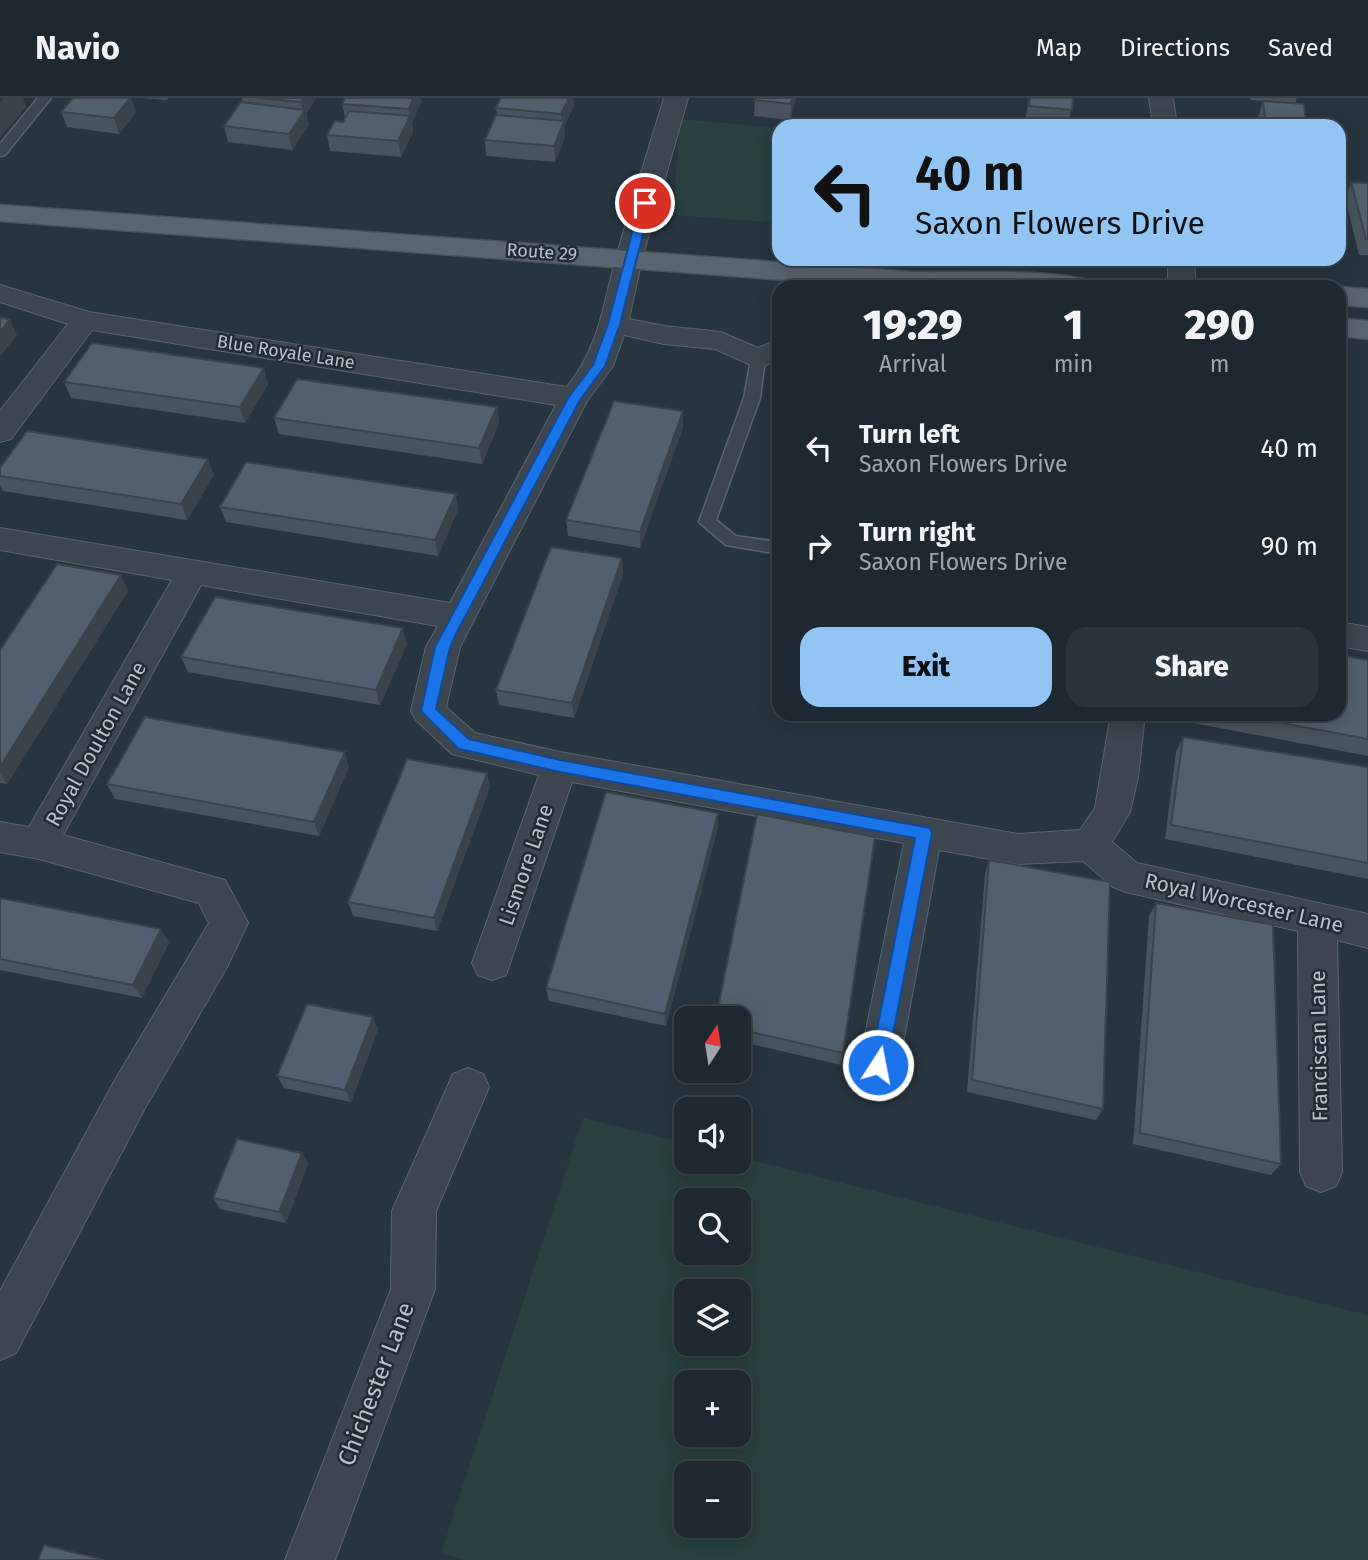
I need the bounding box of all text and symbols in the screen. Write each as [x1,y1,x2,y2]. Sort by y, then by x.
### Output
text: Navio [35,28,120,68]
text: Map [1036,34,1082,62]
text: Directions [1120,34,1230,62]
text: Saved [1268,34,1333,62]
text: 40 m [915,144,1024,203]
icon: left [800,147,891,238]
pin [615,173,675,233]
icon: arrive [626,184,664,222]
text: Saxon Flowers Drive [915,204,1205,242]
street label: Route 29 [506,239,578,265]
text: 19:29 [863,300,963,350]
text: 1 [1064,300,1083,350]
text: 290 [1184,300,1255,350]
street label: Blue Royale Lane [216,330,356,374]
text: Arrival [879,350,947,378]
text: min [1054,350,1093,378]
text: m [1210,350,1229,378]
text: Turn left [859,419,960,450]
icon: left [800,429,838,467]
text: 40 m [1260,433,1318,464]
text: Saxon Flowers Drive [859,450,1067,478]
text: Turn right [859,517,976,548]
icon: right [800,527,838,565]
text: 90 m [1261,531,1318,562]
text: Saxon Flowers Drive [859,548,1067,576]
button: Exit [800,627,1052,707]
button: Share [1066,627,1318,707]
street label: Royal Doulton Lane [40,657,152,831]
street label: Lismore Lane [493,801,559,929]
street label: Royal Worcester Lane [1142,867,1346,939]
street label: Franciscan Lane [1305,970,1333,1122]
north arrow [674,1006,751,1083]
map controls [674,1006,751,1538]
position arrow [841,1028,915,1102]
button: sound [674,1097,751,1174]
button: search [674,1188,751,1265]
button: layers [674,1279,751,1356]
street label: Chichester Lane [332,1298,420,1470]
button: + [674,1370,751,1447]
button: − [674,1461,751,1538]

